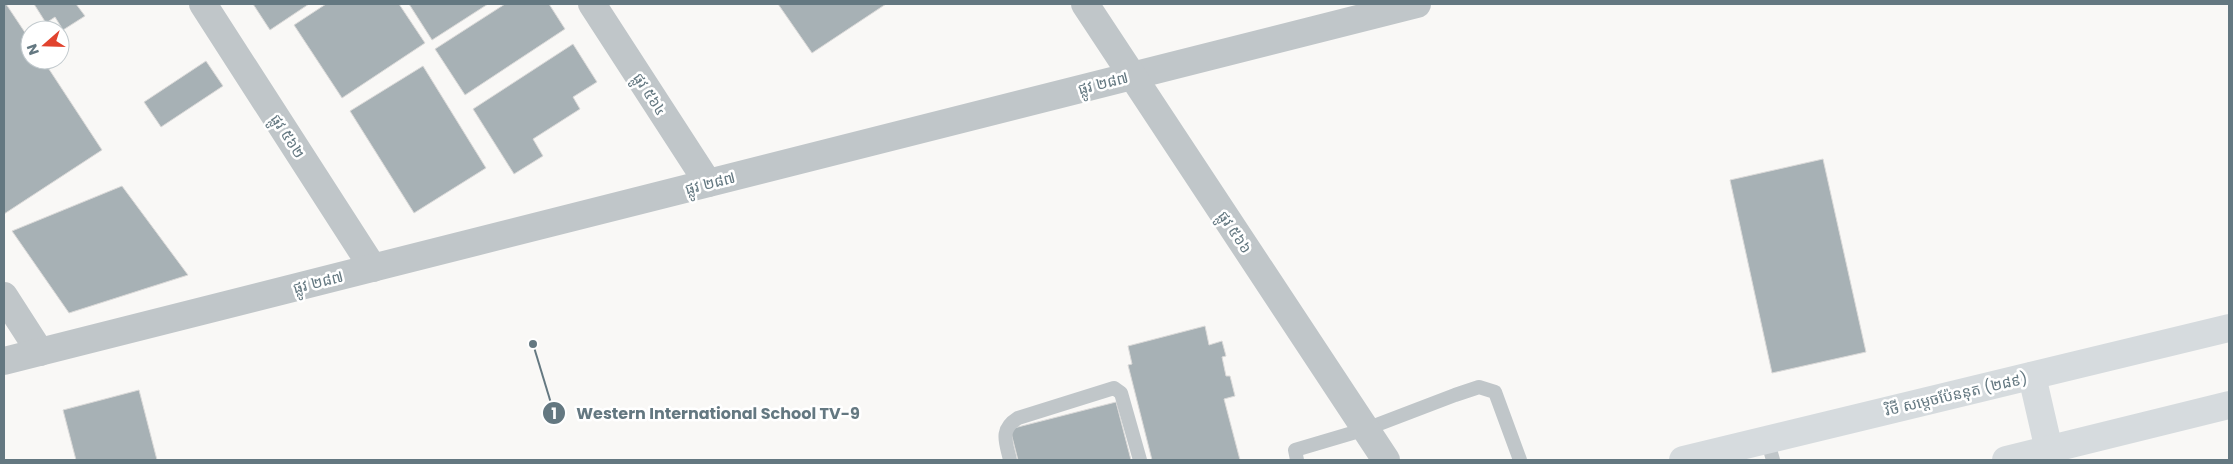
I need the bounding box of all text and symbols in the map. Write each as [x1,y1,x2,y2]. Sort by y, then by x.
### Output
north arrow [20,20,70,70]
text: N [22,41,44,58]
street label: ផ្លូវ ២៨៧ [1076,67,1131,103]
street label: ផ្លូវ ៥៦៤ [626,69,672,121]
street label: ផ្លូវ ៥៦២ [263,110,310,164]
street label: ផ្លូវ ២៨៧ [683,167,738,203]
street label: ផ្លូវ ៥៦៦ [1210,207,1257,259]
street label: ផ្លូវ ២៨៧ [291,266,346,302]
street label: វិថី សម្តេចប៉ែននុត (២៨៩) [1882,367,2029,421]
callout: Western International School TV-9 [541,398,870,429]
text: Western International School TV-9 [576,402,860,425]
text: 1 [551,403,557,424]

